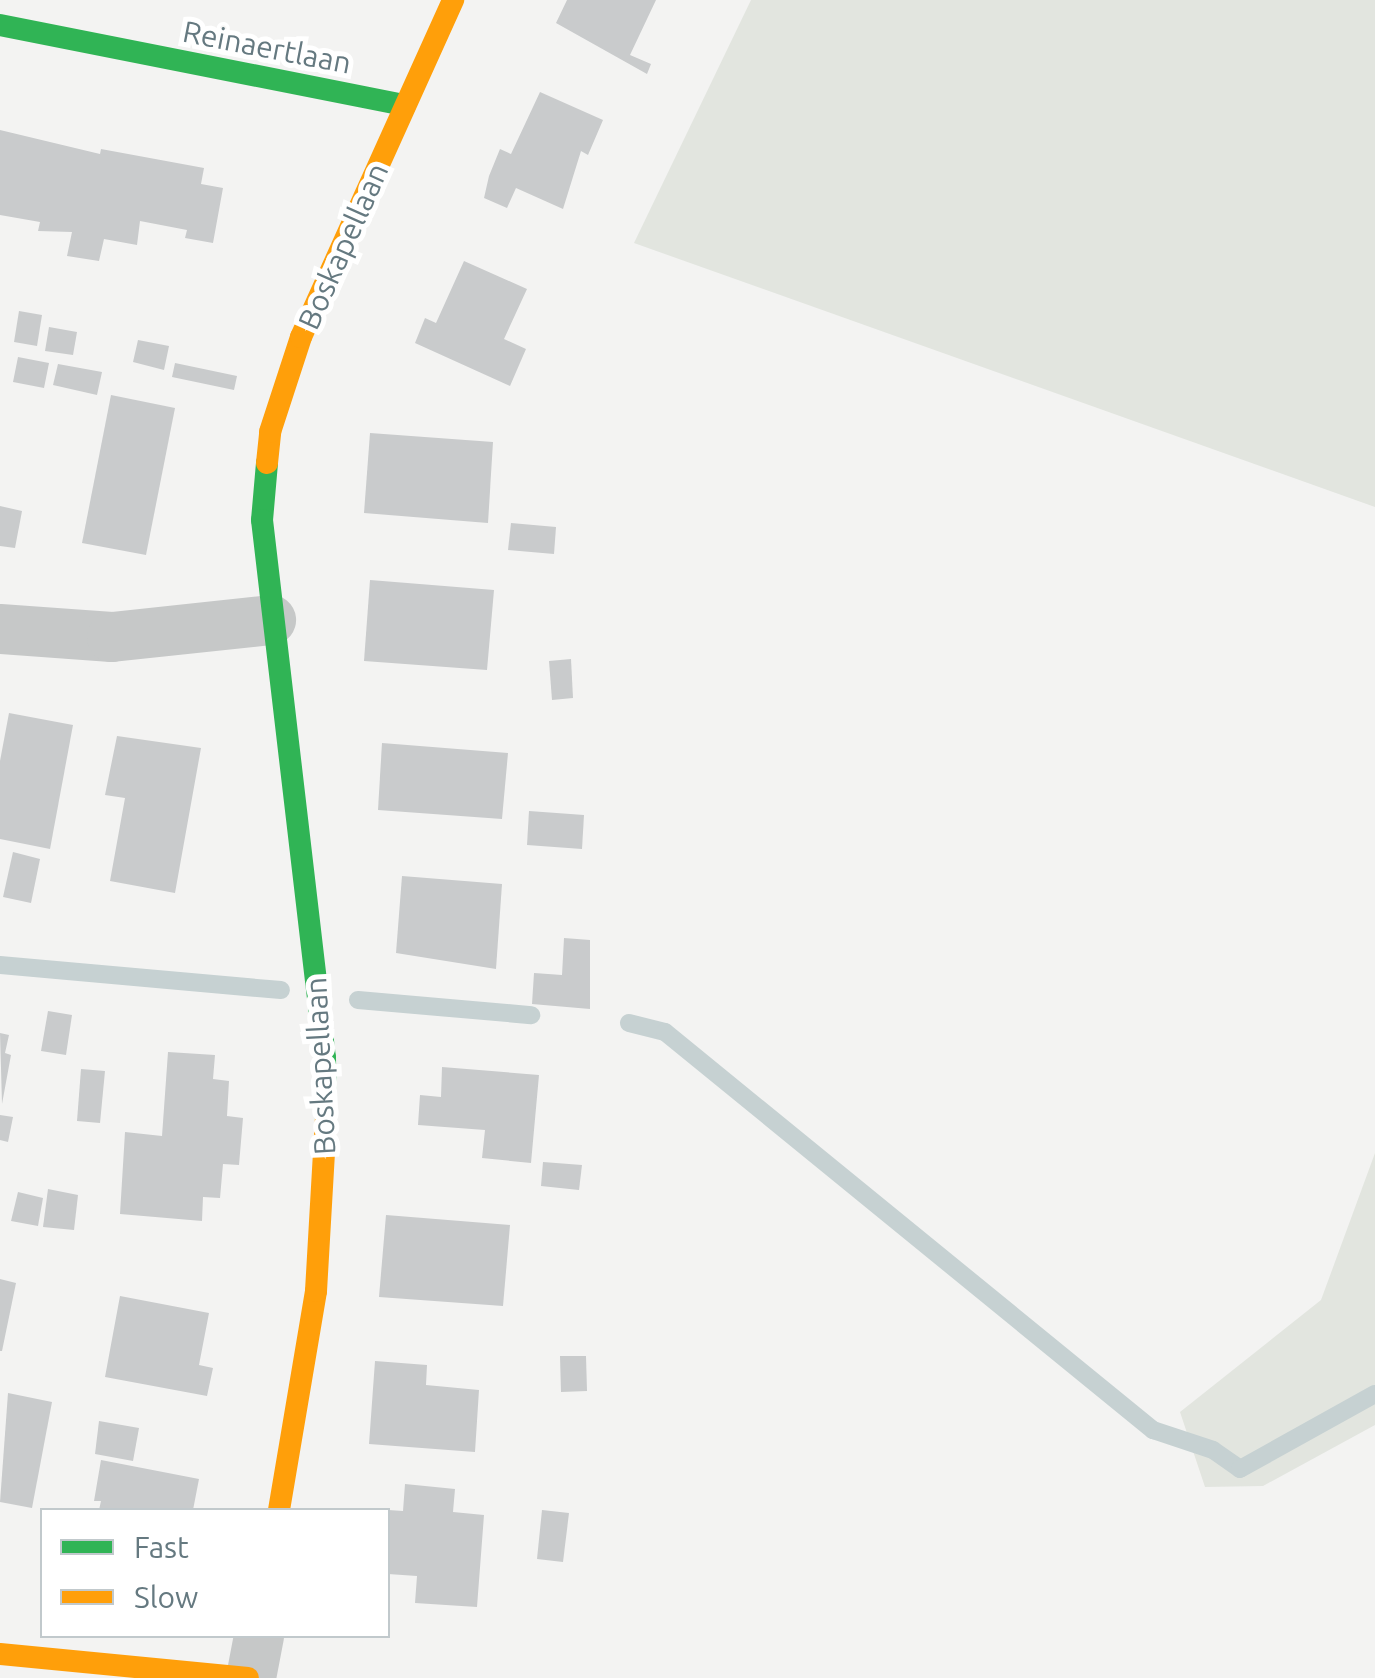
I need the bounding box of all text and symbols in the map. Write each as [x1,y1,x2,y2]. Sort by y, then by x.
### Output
street label: Reinaertlaan [180,13,354,81]
street label: Boskapellaan [290,157,396,335]
street label: Boskapellaan [297,976,343,1156]
legend [40,1508,390,1638]
text: Fast [134,1530,189,1564]
text: Slow [134,1580,198,1614]

